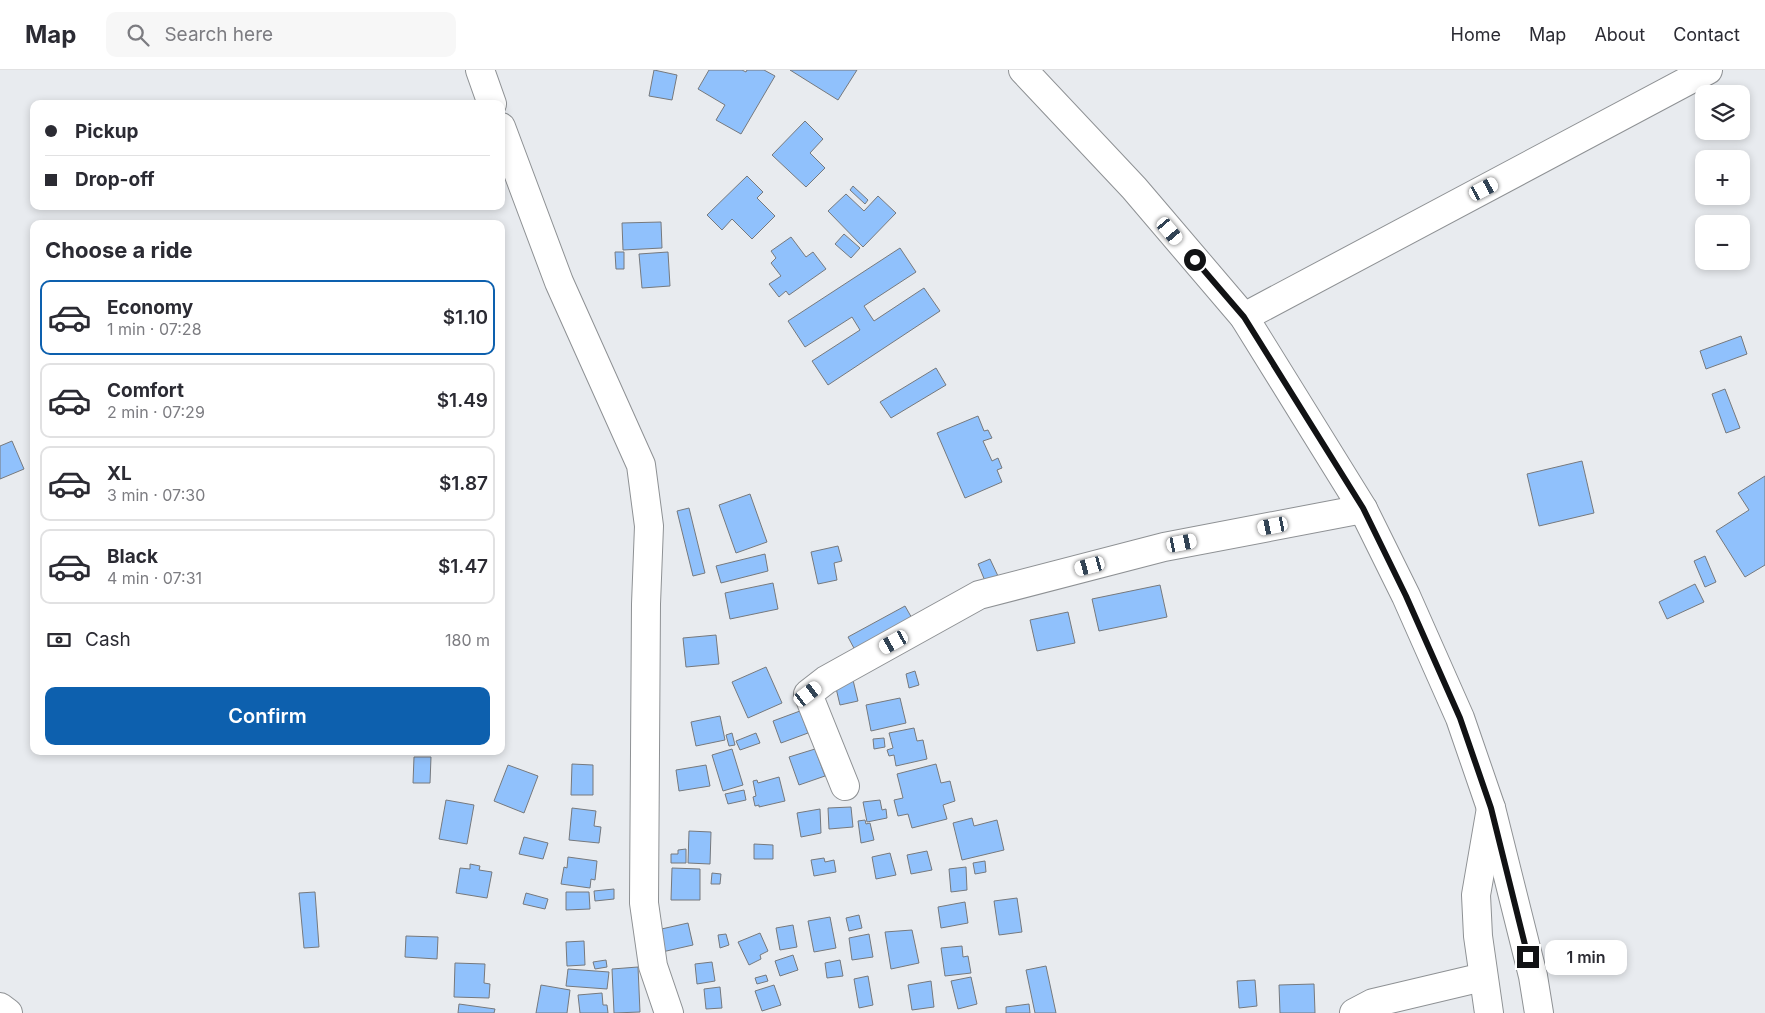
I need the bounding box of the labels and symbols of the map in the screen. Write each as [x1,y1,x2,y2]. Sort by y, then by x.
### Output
car [1467,175,1500,203]
car [1154,215,1185,247]
route start [1184,249,1206,271]
car [1256,516,1289,536]
car [1165,533,1198,553]
car [1073,555,1106,577]
car [877,628,910,656]
car [791,679,824,709]
callout: 1 min [1546,940,1628,974]
route end [1517,946,1539,968]

